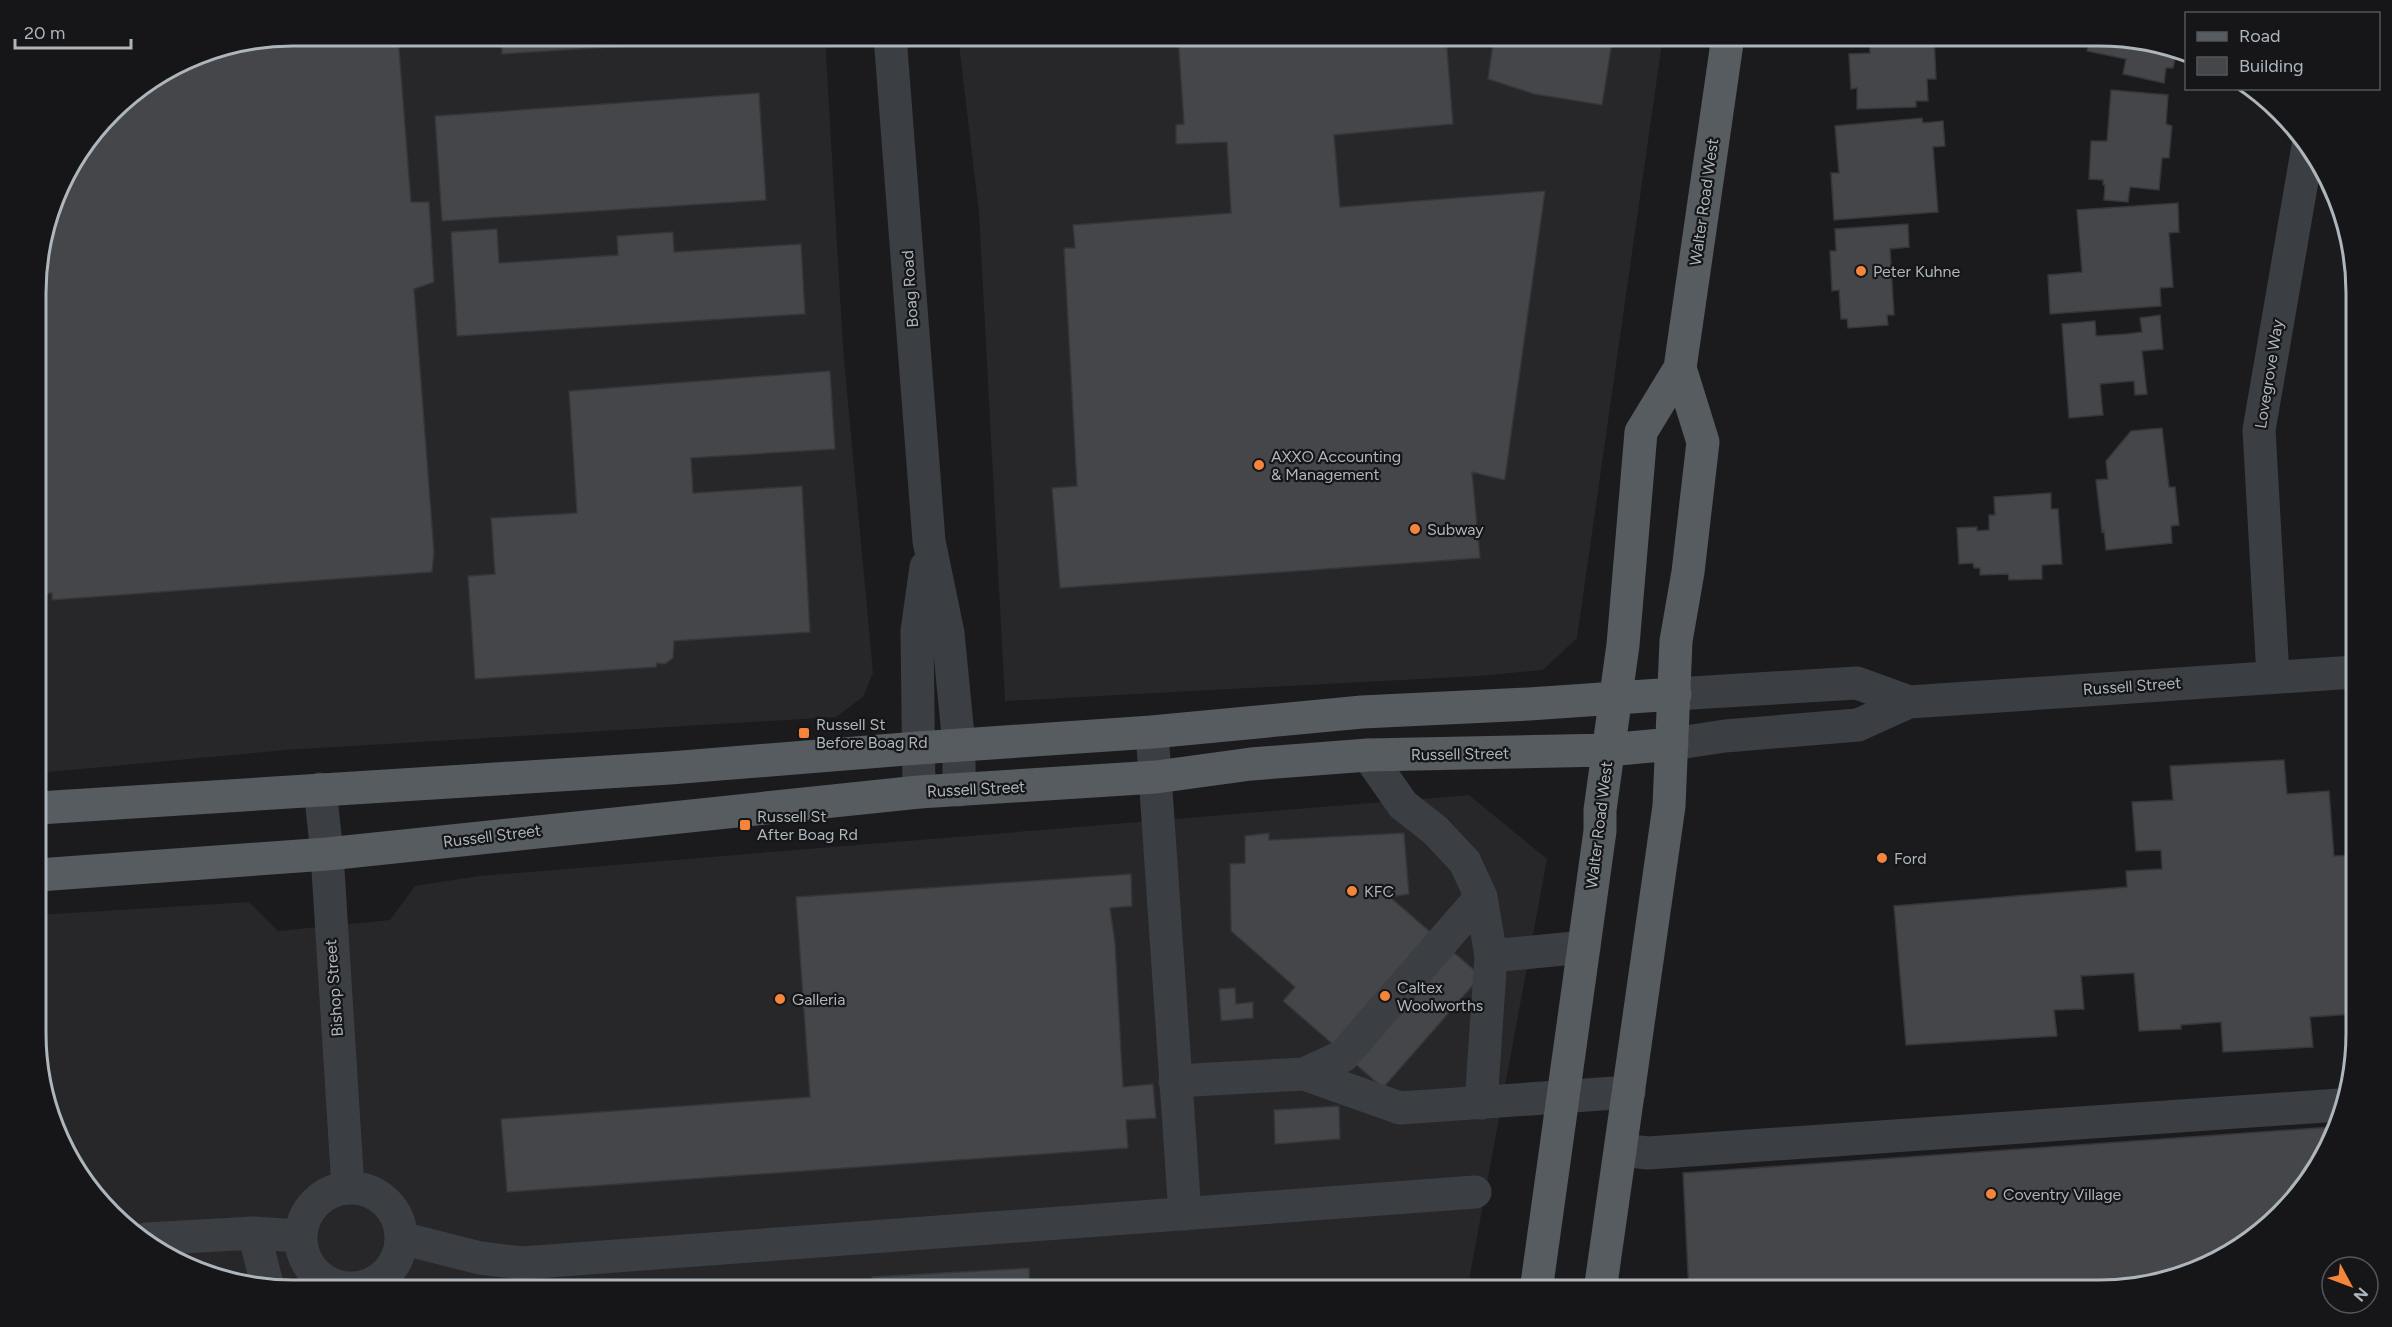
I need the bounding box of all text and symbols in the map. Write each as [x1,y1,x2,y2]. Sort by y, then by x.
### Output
scale bar [15,12,130,50]
legend [2185,12,2380,90]
text: 20 m [24,22,65,44]
text: Road [2239,25,2280,47]
text: Building [2239,55,2304,77]
street label: Walter Road West [1686,137,1722,267]
street label: Boag Road [898,250,922,328]
place label: Peter Kuhne [1873,262,1960,281]
marker: Peter Kuhne [1854,264,1868,278]
street label: Lovegrove Way [2251,318,2287,430]
place label: AXXO Accounting & Management [1271,447,1401,484]
marker: AXXO Accounting & Management [1252,458,1266,472]
place label: Subway [1427,520,1484,539]
marker: Subway [1408,522,1422,536]
street label: Russell Street [2082,673,2182,699]
place label: Russell St Before Boag Rd [816,715,928,752]
marker: Russell St Before Boag Rd [797,726,811,740]
street label: Russell Street [1411,744,1509,764]
street label: Walter Road West [1582,760,1616,890]
street label: Russell Street [926,777,1026,801]
place label: Russell St After Boag Rd [757,807,858,844]
marker: Russell St After Boag Rd [738,818,752,832]
street label: Russell Street [442,821,542,851]
place label: Ford [1894,849,1927,868]
marker: Ford [1875,851,1889,865]
place label: KFC [1364,882,1394,901]
marker: KFC [1345,884,1359,898]
street label: Bishop Street [321,939,347,1037]
place label: Caltex Woolworths [1397,978,1483,1015]
marker: Caltex Woolworths [1378,989,1392,1003]
place label: Galleria [792,990,845,1009]
marker: Galleria [773,992,787,1006]
place label: Coventry Village [2003,1185,2122,1204]
marker: Coventry Village [1984,1187,1998,1201]
north arrow [2320,1255,2380,1315]
text: N [2350,1284,2372,1305]

